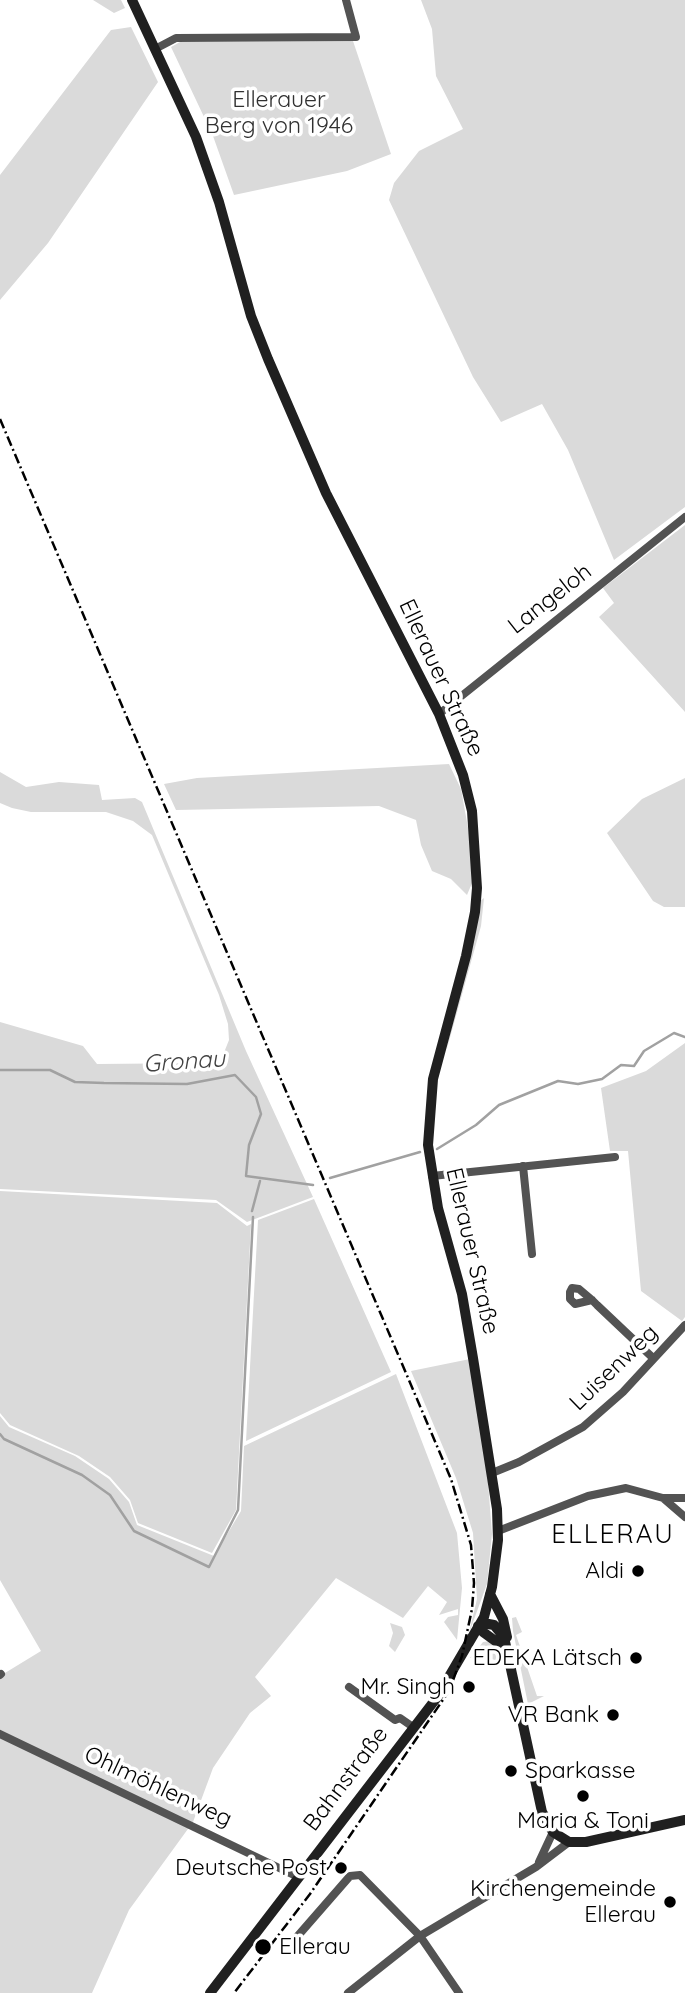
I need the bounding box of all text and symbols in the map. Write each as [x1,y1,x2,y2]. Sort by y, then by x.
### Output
park label: Ellerauer Berg von 1946 [205,86,353,140]
street label: Langeloh [503,558,597,640]
street label: Ellerauer Straße [393,595,489,761]
water label: Gronau [142,1045,226,1079]
street label: Ellerauer Straße [439,1165,505,1337]
street label: Luisenweg [564,1319,664,1417]
district label: ELLERAU [552,1519,674,1551]
place label: Aldi [585,1557,624,1585]
marker: Aldi [630,1563,646,1579]
place label: EDEKA Lätsch [472,1644,622,1672]
marker: EDEKA Lätsch [628,1650,644,1666]
place label: Mr. Singh [361,1673,455,1701]
marker: Mr. Singh [461,1679,477,1695]
place label: VR Bank [508,1701,599,1729]
marker: VR Bank [605,1707,621,1723]
street label: Bahnstraße [298,1721,394,1837]
street label: Ohlmöhlenweg [80,1741,236,1833]
place label: Sparkasse [525,1757,635,1785]
marker: Sparkasse [503,1763,519,1779]
marker: Maria & Toni [575,1788,591,1804]
place label: Maria & Toni [517,1807,649,1835]
place label: Deutsche Post [175,1854,327,1882]
marker: Deutsche Post [333,1860,349,1876]
place label: Kirchengemeinde Ellerau [470,1875,656,1929]
marker: Kirchengemeinde Ellerau [662,1894,678,1910]
place label: Ellerau [279,1933,351,1961]
marker: Ellerau [253,1937,273,1957]

